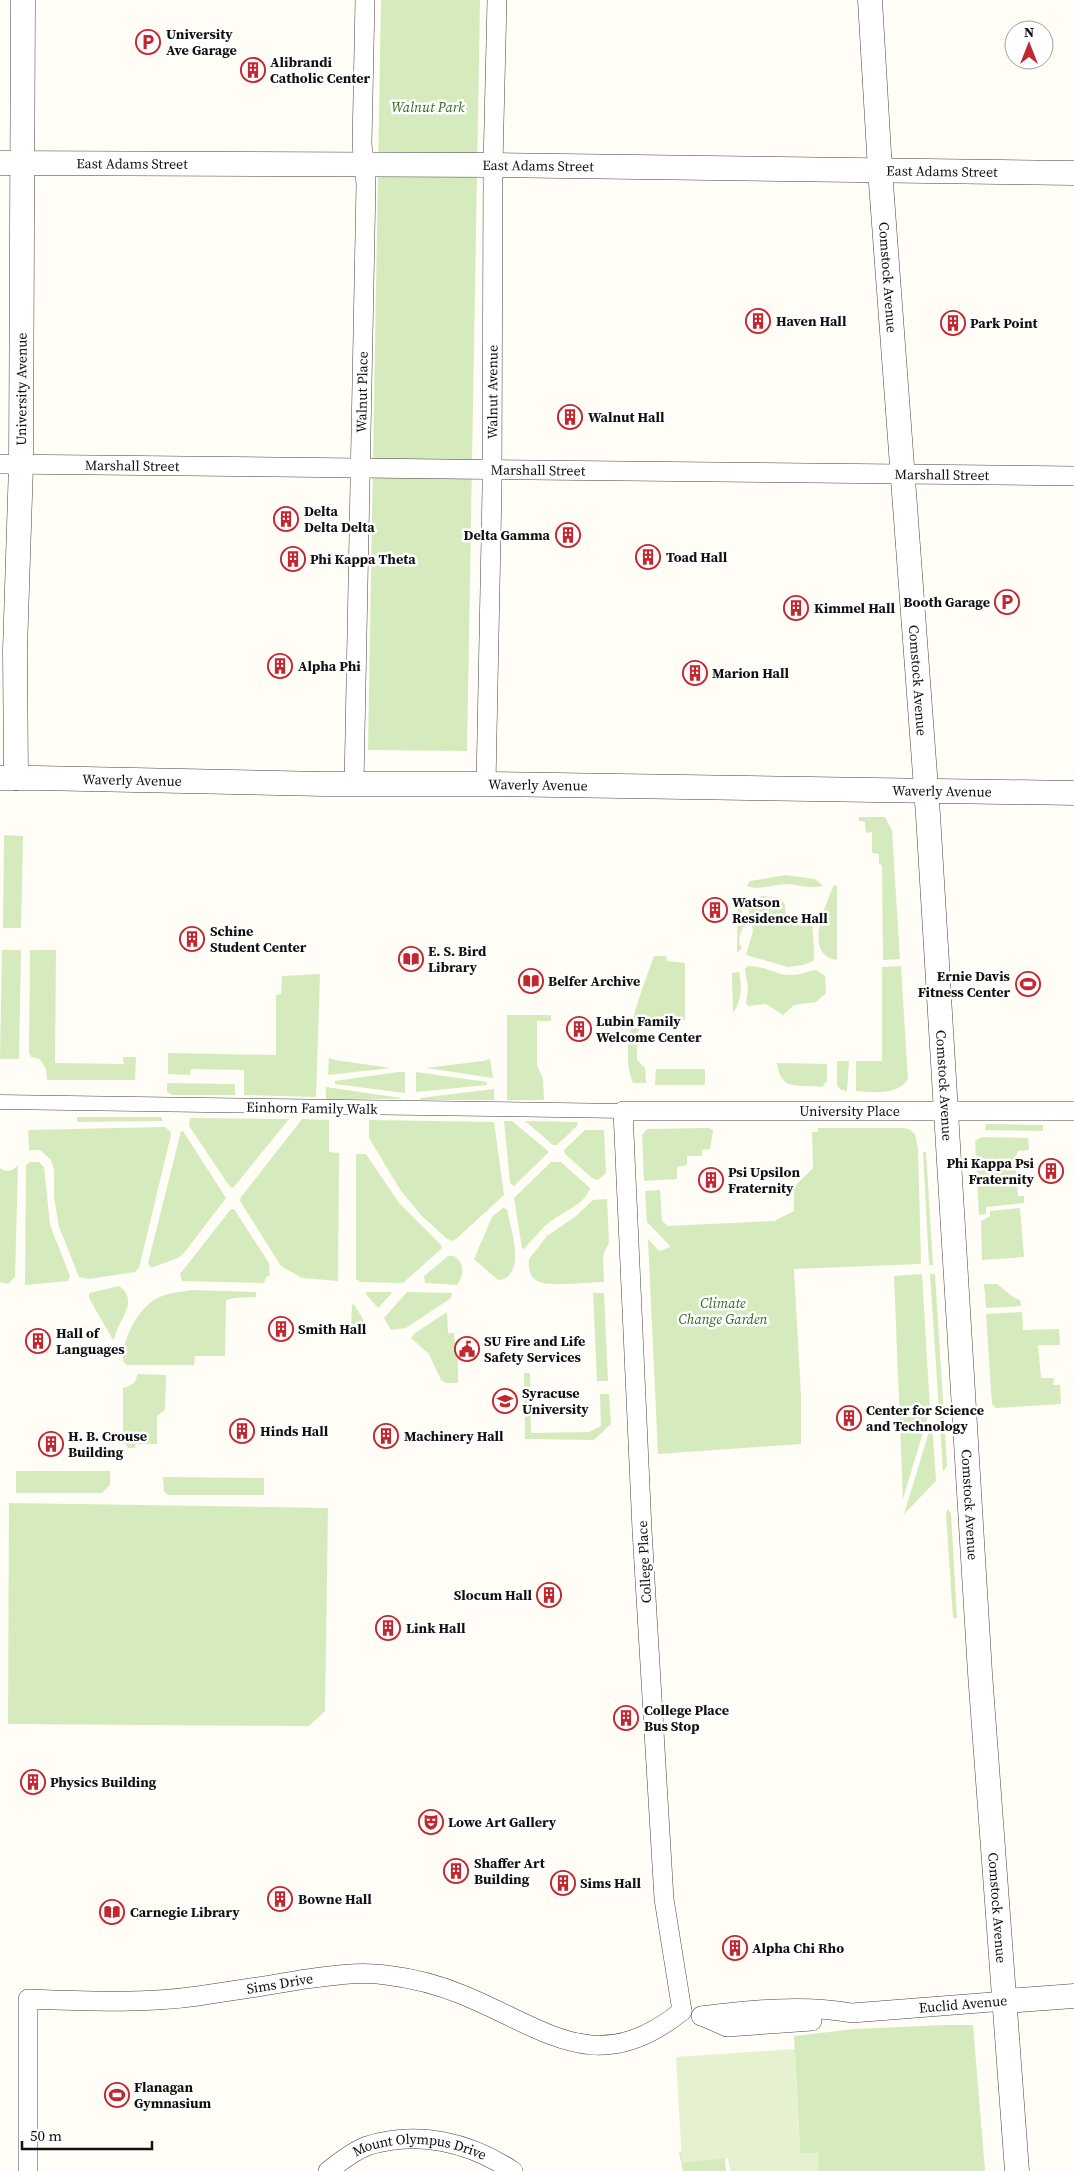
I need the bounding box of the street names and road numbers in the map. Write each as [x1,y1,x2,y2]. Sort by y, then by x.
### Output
street label: East Adams Street [76,153,188,174]
street label: East Adams Street [482,155,594,176]
street label: East Adams Street [886,160,998,182]
street label: Comstock Avenue [874,221,902,334]
street label: University Avenue [11,332,32,446]
street label: Walnut Avenue [482,345,502,439]
street label: Walnut Place [351,351,373,433]
street label: Marshall Street [85,455,180,476]
street label: Marshall Street [491,459,586,481]
street label: Marshall Street [895,464,990,485]
street label: Comstock Avenue [904,624,932,736]
street label: Waverly Avenue [82,769,182,791]
street label: Waverly Avenue [488,774,588,796]
street label: Waverly Avenue [892,780,992,802]
street label: Comstock Avenue [931,1029,958,1141]
street label: Einhorn Family Walk [246,1097,378,1119]
street label: University Place [799,1101,900,1121]
street label: Comstock Avenue [956,1449,983,1561]
street label: College Place [632,1520,656,1604]
street label: Comstock Avenue [983,1852,1012,1964]
street label: Sims Drive [245,1968,314,1999]
street label: Euclid Avenue [918,1990,1008,2018]
street label: Mount Olympus Drive [349,2129,490,2165]

